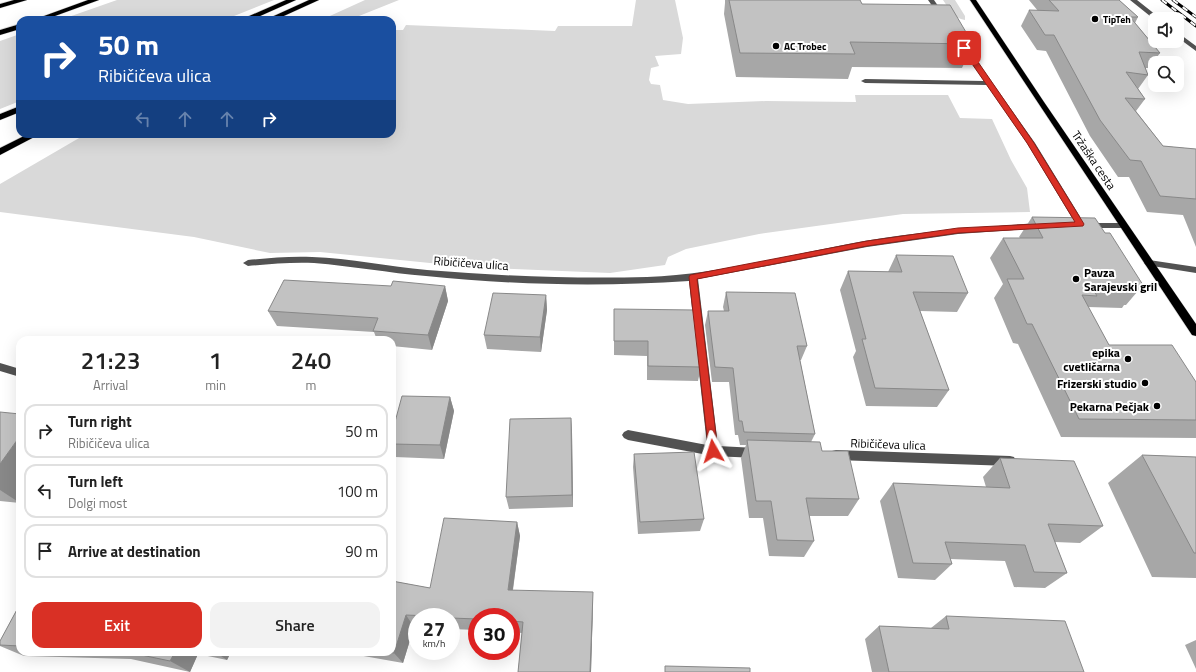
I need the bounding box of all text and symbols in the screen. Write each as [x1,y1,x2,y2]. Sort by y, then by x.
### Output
place label: TipTeh [1103,12,1131,27]
map controls [1148,12,1184,92]
button: sound [1148,12,1184,48]
marker: TipTeh [1090,14,1100,24]
text: 50 m [98,23,159,66]
pin [947,31,981,65]
icon: right [32,32,84,84]
icon: arrive [953,37,975,59]
place label: AC Trobec [784,39,827,54]
marker: AC Trobec [771,41,781,51]
button: search [1148,56,1184,92]
text: Ribičičeva ulica [98,62,211,89]
icon: left [132,108,154,130]
icon: ahead [174,108,196,130]
icon: ahead [216,108,238,130]
icon: right [258,108,280,130]
street label: Tržaška cesta [1067,127,1121,193]
street label: Ribičičeva ulica [433,251,509,275]
place label: Pavza Sarajevski gril [1084,263,1157,296]
marker: Pavza Sarajevski gril [1071,274,1081,284]
text: 21:23 [81,342,140,378]
text: 1 [209,342,222,378]
text: 240 [291,342,331,378]
place label: epika cvetličarna [1063,343,1120,376]
marker: epika cvetličarna [1123,354,1133,364]
place label: Frizerski studio [1057,374,1137,393]
text: Arrival [93,375,128,395]
text: min [205,375,226,395]
text: m [306,375,316,395]
marker: Frizerski studio [1140,378,1150,388]
place label: Pekarna Pečjak [1070,397,1150,416]
marker: Pekarna Pečjak [1152,401,1162,411]
text: Turn right [68,410,132,433]
icon: right [34,420,56,442]
text: 50 m [345,420,378,443]
position arrow [692,430,734,472]
text: Ribičičeva ulica [68,433,150,453]
street label: Ribičičeva ulica [850,433,926,455]
text: Turn left [68,470,123,493]
icon: left [34,480,56,502]
text: 100 m [337,480,378,503]
text: Dolgi most [68,493,127,513]
icon: arrive [34,540,56,562]
text: Arrive at destination [68,540,201,563]
text: 90 m [345,540,378,563]
button: Exit [32,602,202,648]
button: Share [210,602,380,648]
speed limit sign: 30 [468,608,520,660]
text: 27 [423,613,445,644]
text: km/h [423,636,445,651]

